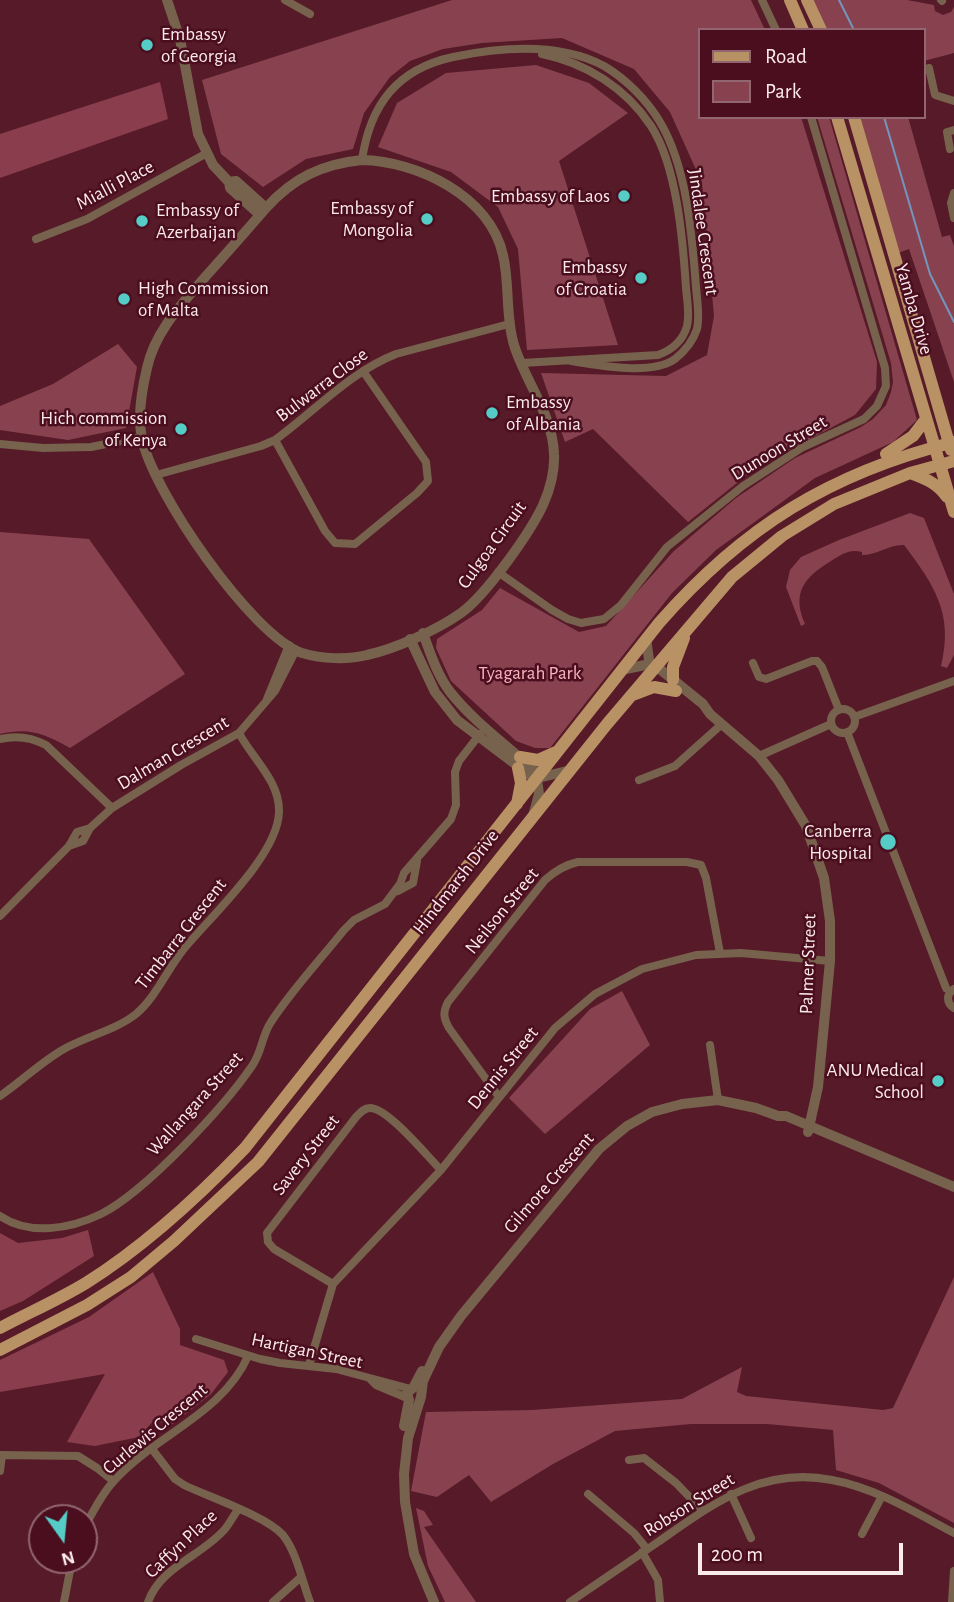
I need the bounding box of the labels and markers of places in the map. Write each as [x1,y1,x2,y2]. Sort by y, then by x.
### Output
place label: Embassy of Georgia [161,23,237,67]
marker: Embassy of Georgia [139,37,155,53]
place label: Embassy of Laos [491,185,610,207]
marker: Embassy of Laos [616,188,632,204]
place label: Embassy of Mongolia [330,197,413,241]
place label: Embassy of Azerbaijan [156,199,239,243]
marker: Embassy of Mongolia [419,211,435,227]
marker: Embassy of Azerbaijan [134,213,150,229]
place label: Embassy of Croatia [556,256,627,300]
marker: Embassy of Croatia [633,270,649,286]
place label: High Commission of Malta [138,277,269,321]
marker: High Commission of Malta [116,291,132,307]
place label: Embassy of Albania [506,391,581,435]
marker: Embassy of Albania [484,405,500,421]
place label: Hich commission of Kenya [40,407,167,451]
marker: Hich commission of Kenya [173,421,189,437]
place label: Canberra Hospital [804,820,872,864]
marker: Canberra Hospital [878,832,898,852]
place label: ANU Medical School [827,1059,924,1103]
marker: ANU Medical School [930,1073,946,1089]

